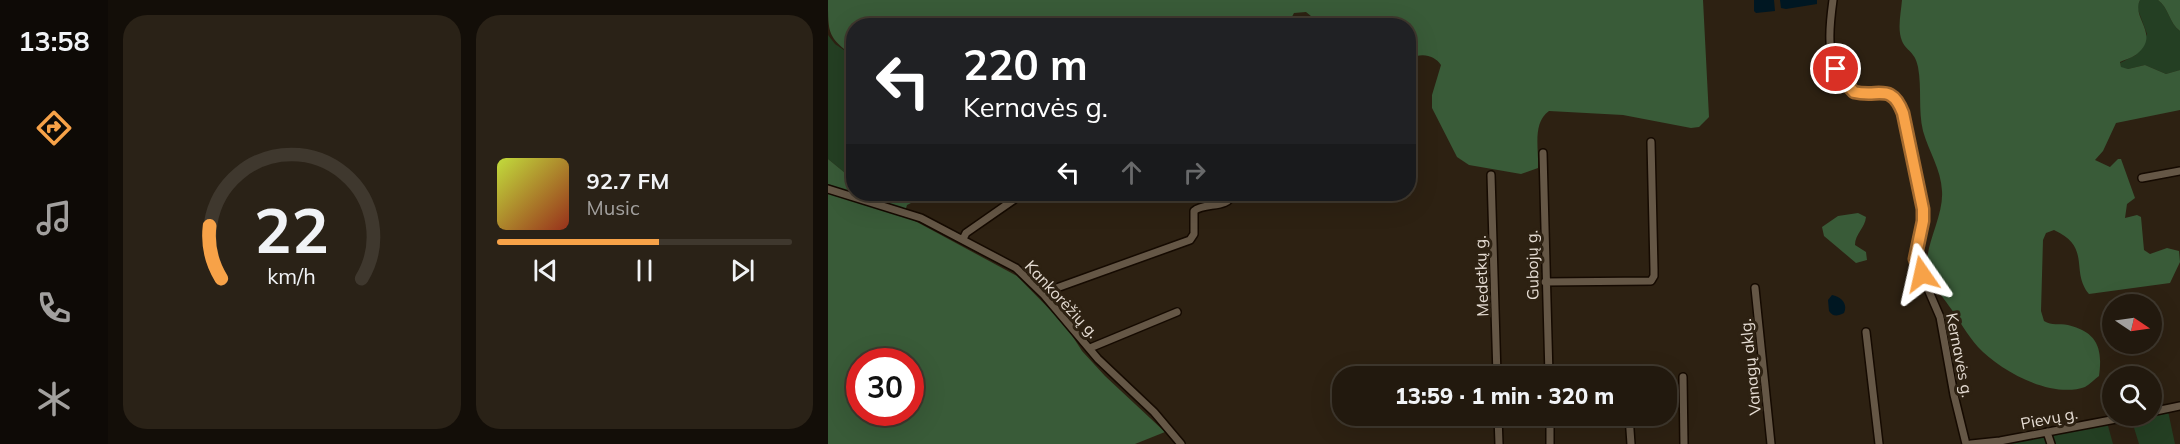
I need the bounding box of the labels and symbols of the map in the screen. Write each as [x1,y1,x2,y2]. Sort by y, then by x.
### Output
pin [1810,43,1861,94]
street label: Gubojų g. [1521,230,1543,300]
street label: Medetkų g. [1470,235,1492,317]
position arrow [1890,242,1954,306]
street label: Kankorėžių g. [1021,256,1103,342]
north arrow [2102,294,2162,354]
street label: Kernavės g. [1942,311,1978,399]
street label: Vanagų aklg. [1735,318,1765,416]
speed limit sign: 30 [846,348,924,426]
street label: Pievų g. [2019,403,2079,433]

